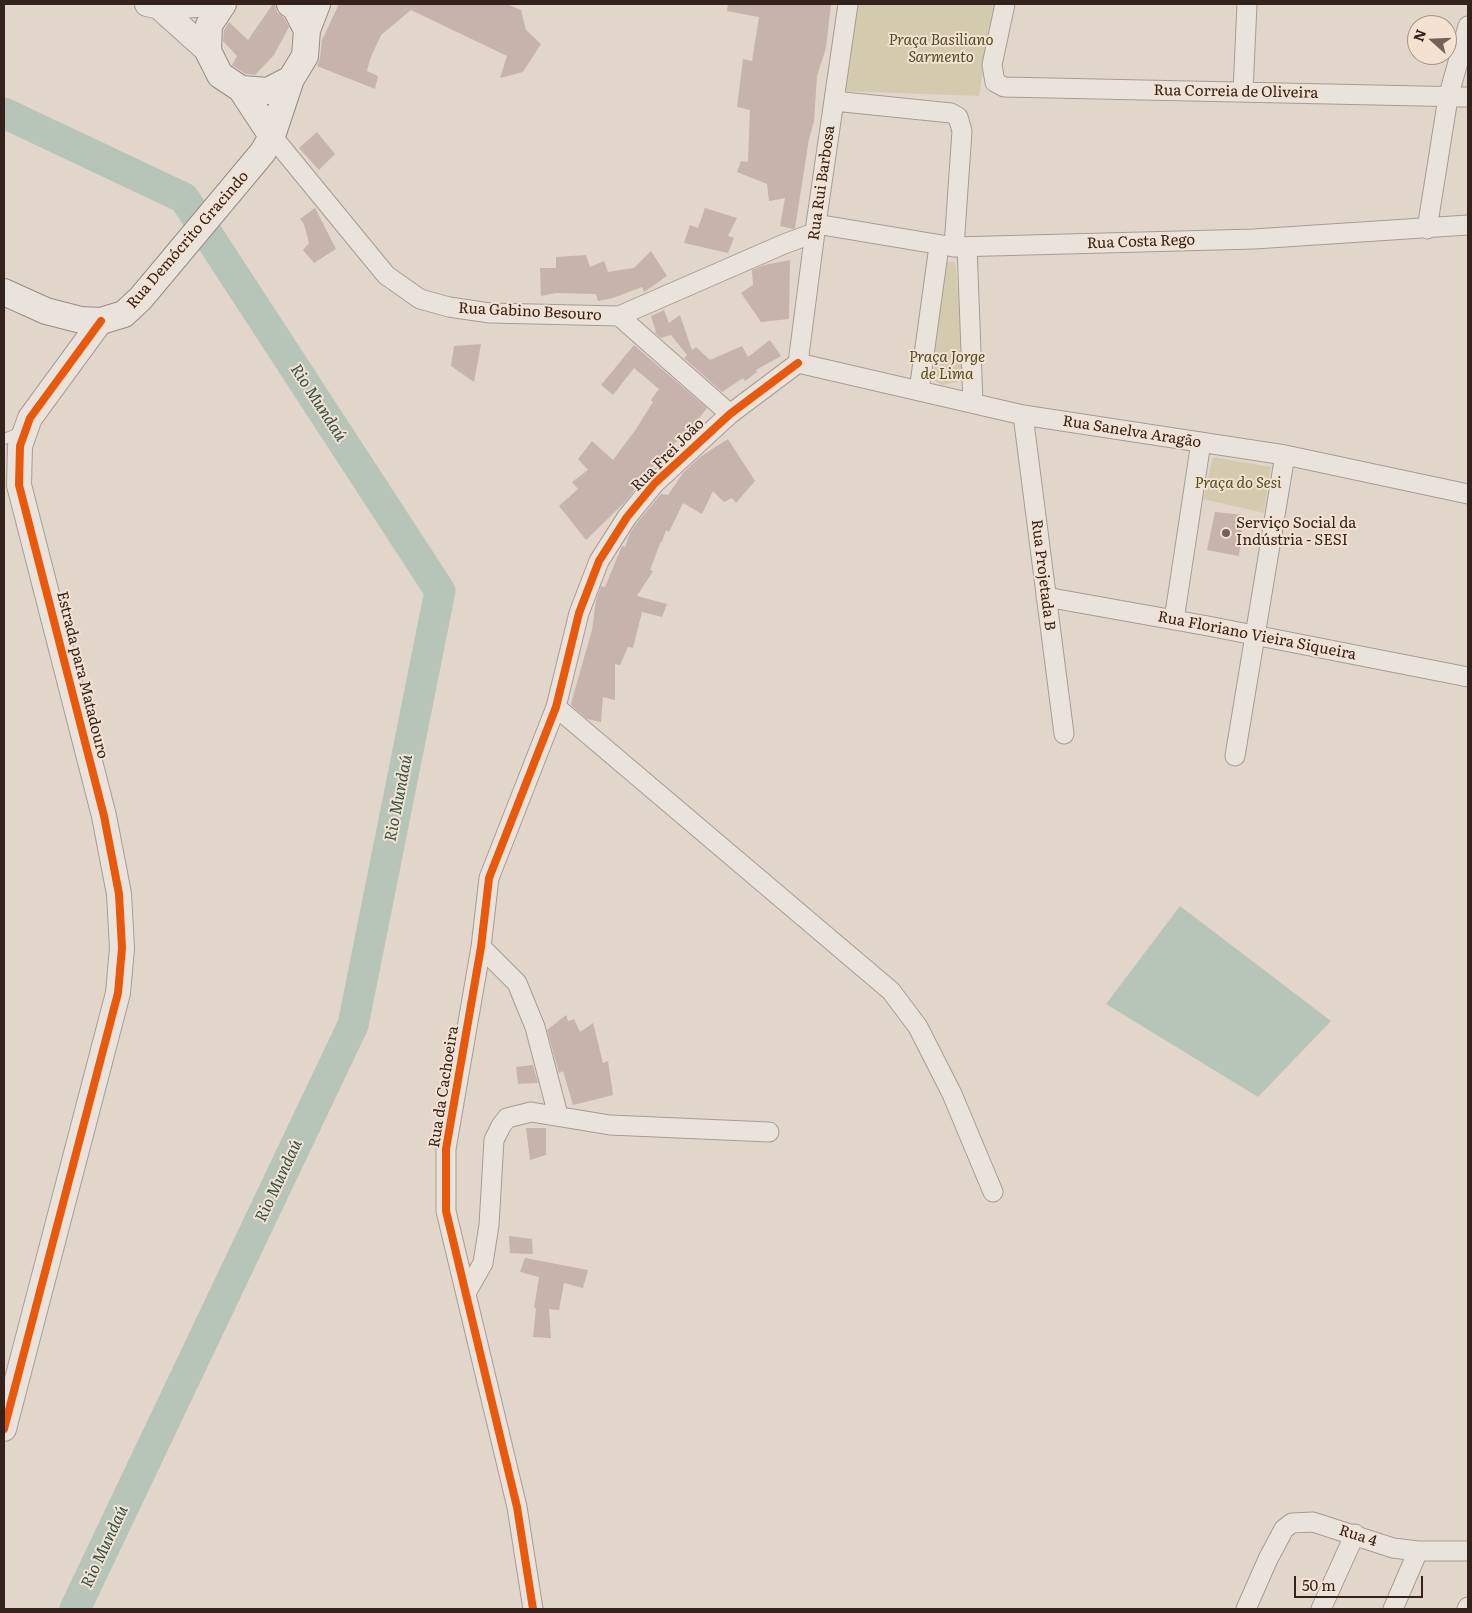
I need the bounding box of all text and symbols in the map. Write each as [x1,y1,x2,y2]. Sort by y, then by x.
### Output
north arrow [1407,15,1457,65]
text: N [1407,26,1430,44]
park label: Praça Basiliano Sarmento [888,32,994,67]
street label: Rua Correia de Oliveira [1153,82,1319,102]
street label: Rua Rui Barbosa [805,124,839,242]
street label: Rua Demócrito Gracindo [123,167,253,313]
street label: Rua Costa Rego [1086,231,1196,253]
street label: Rua Gabino Besouro [458,299,602,325]
park label: Praça Jorge de Lima [909,349,985,384]
water label: Rio Mundaú [286,361,350,445]
street label: Rua Sanelva Aragão [1061,412,1203,452]
street label: Rua Frei João [628,415,708,495]
park label: Praça do Sesi [1195,475,1281,493]
place label: Serviço Social da Indústria - SESI [1236,515,1356,550]
street label: Rua Projetada B [1027,518,1059,632]
marker: Serviço Social da Indústria - SESI [1220,527,1232,539]
street label: Estrada para Matadouro [52,589,112,761]
street label: Rua Floriano Vieira Siqueira [1156,608,1358,664]
water label: Rio Mundaú [381,753,417,843]
street label: Rua da Cachoeira [425,1025,463,1149]
water label: Rio Mundaú [252,1137,306,1225]
water label: Rio Mundaú [78,1503,132,1591]
street label: Rua 4 [1337,1521,1379,1551]
scale bar [1297,1566,1426,1598]
text: 50 m [1302,1573,1336,1596]

